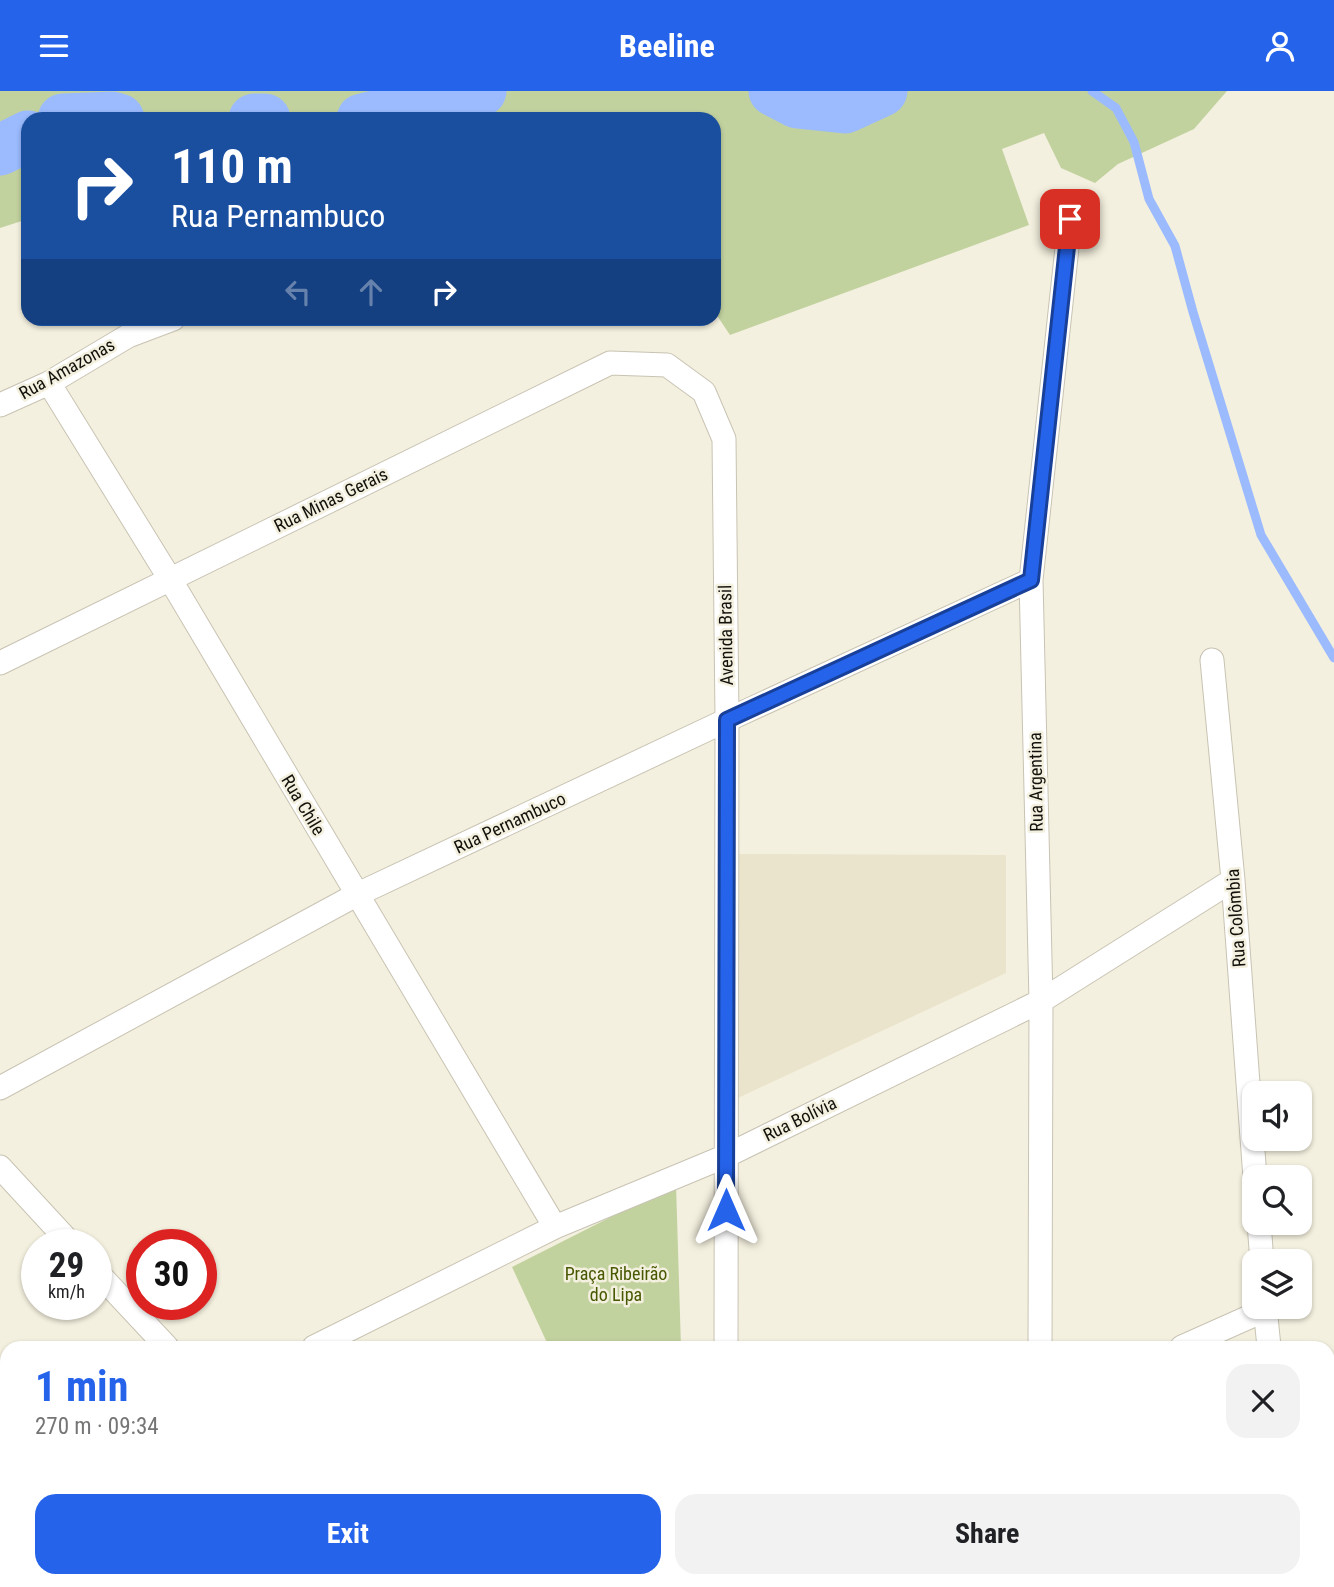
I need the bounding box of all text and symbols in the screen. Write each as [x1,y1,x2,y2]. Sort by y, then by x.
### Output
icon: menu [35,27,73,65]
text: Beeline [619,27,715,65]
icon: person [1261,27,1299,65]
text: 110 m [171,138,293,195]
icon: right [56,140,147,231]
pin [1040,189,1100,249]
text: Rua Pernambuco [171,197,385,235]
icon: arrive [1051,200,1089,238]
icon: left [279,273,317,311]
icon: ahead [352,273,390,311]
icon: right [425,273,463,311]
street label: Rua Amazonas [15,334,118,403]
street label: Rua Minas Gerais [271,463,391,536]
street label: Avenida Brasil [714,585,737,685]
street label: Rua Argentina [1024,732,1047,832]
street label: Rua Chile [277,771,330,839]
street label: Rua Pernambuco [451,788,569,858]
street label: Rua Colômbia [1222,868,1249,968]
map controls [1242,1081,1312,1319]
button: sound [1242,1081,1312,1151]
street label: Rua Bolívia [760,1092,840,1145]
button: search [1242,1165,1312,1235]
position arrow [689,1173,763,1247]
speed limit sign: 30 [126,1229,217,1320]
text: 29 [49,1245,84,1286]
button: layers [1242,1249,1312,1319]
park label: Praça Ribeirão do Lipa [565,1263,667,1305]
text: km/h [48,1281,85,1302]
text: 1 min [35,1362,128,1411]
button: close [1226,1364,1300,1438]
text: 270 m · 09:34 [35,1413,159,1440]
button: Exit [35,1494,661,1574]
button: Share [675,1494,1300,1574]

